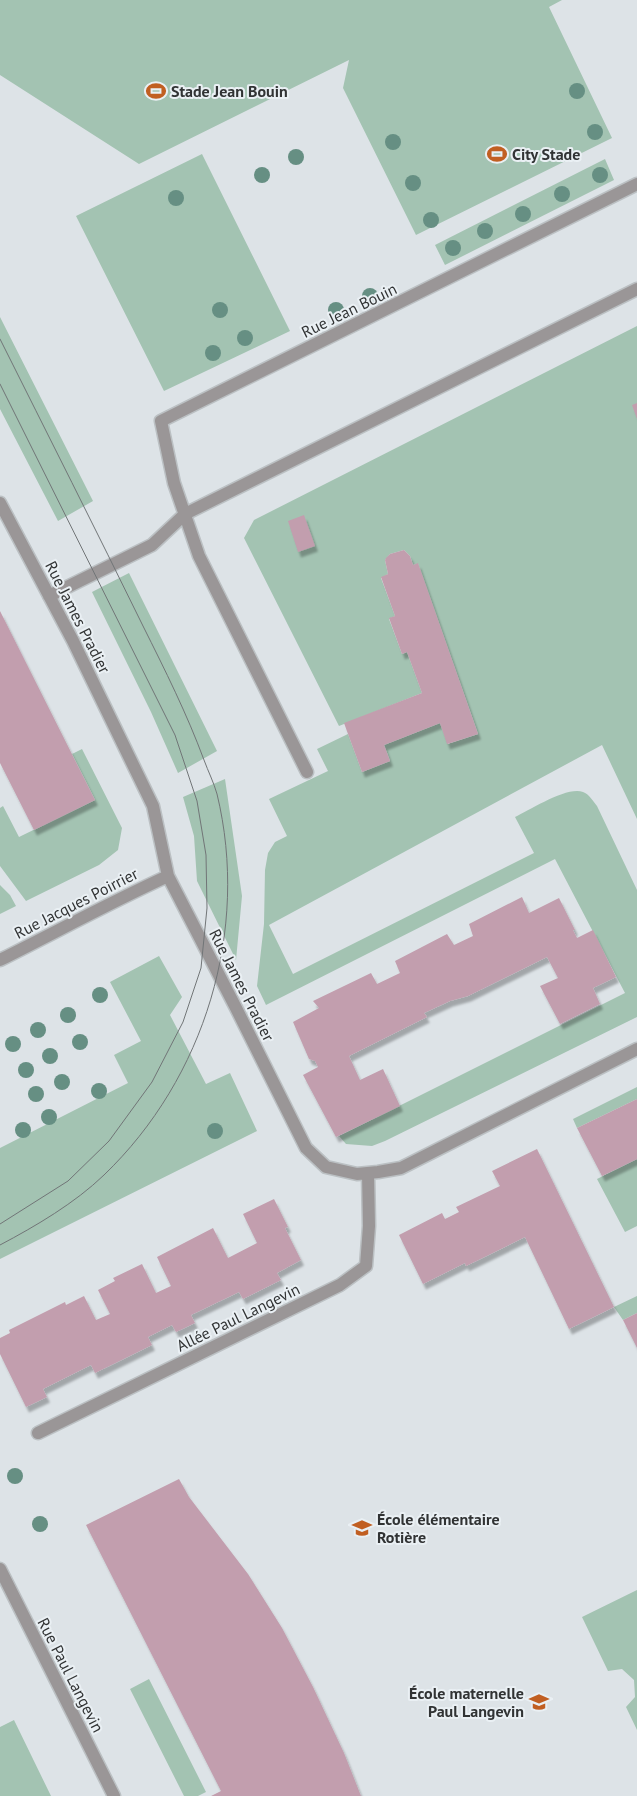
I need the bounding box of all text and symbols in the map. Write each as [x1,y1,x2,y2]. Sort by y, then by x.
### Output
sports icon: Stade Jean Bouin [145,80,167,102]
place label: Stade Jean Bouin [171,81,288,101]
sports icon: City Stade [486,143,508,165]
place label: City Stade [512,144,580,164]
street label: Rue Jean Bouin [298,278,400,342]
street label: Rue James Pradier [41,558,115,677]
street label: Rue Jacques Poirrier [11,863,142,943]
street label: Rue James Pradier [205,926,279,1045]
street label: Allée Paul Langevin [173,1278,303,1356]
place label: École élémentaire Rotière [377,1509,500,1547]
school or university icon: École élémentaire Rotière [351,1517,373,1539]
street label: Rue Paul Langevin [33,1614,109,1736]
place label: École maternelle Paul Langevin [409,1683,524,1721]
school or university icon: École maternelle Paul Langevin [528,1691,550,1713]

